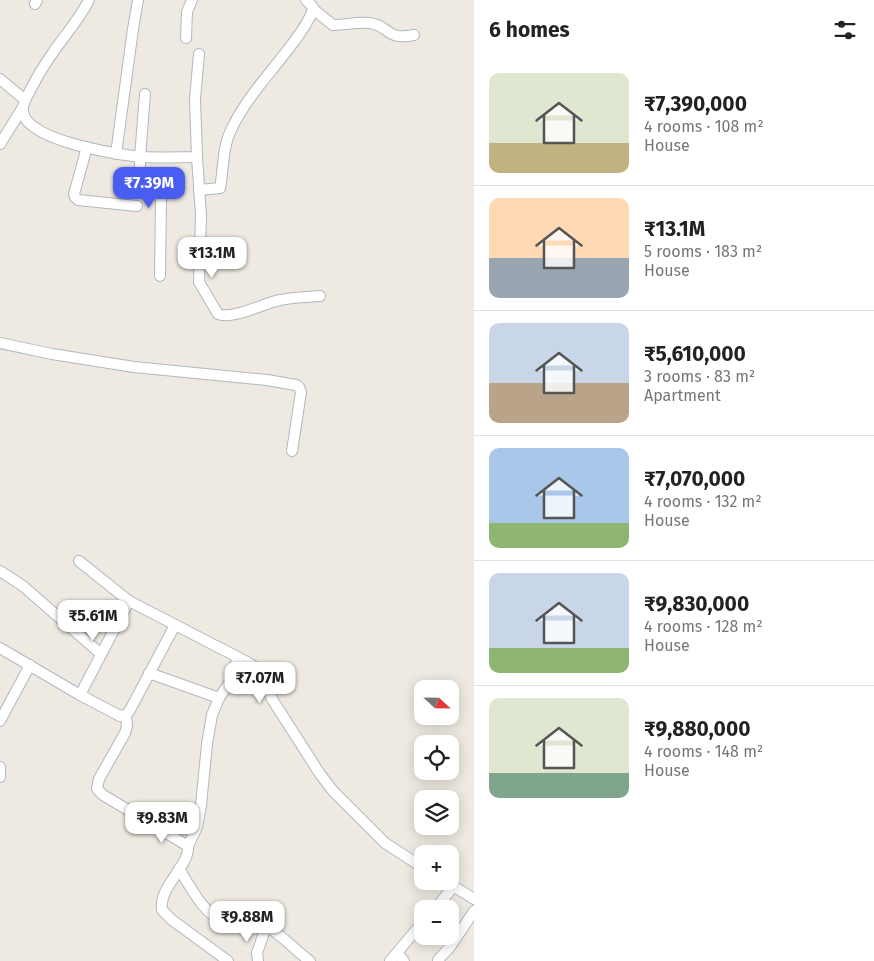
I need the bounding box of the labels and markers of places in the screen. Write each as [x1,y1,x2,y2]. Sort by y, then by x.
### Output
pin: ₹7.39M [108,166,190,209]
pin: ₹13.1M [171,236,253,279]
pin: ₹5.61M [52,600,134,642]
pin: ₹7.07M [219,662,301,704]
pin: ₹9.83M [121,802,203,844]
pin: ₹9.88M [206,900,288,943]

